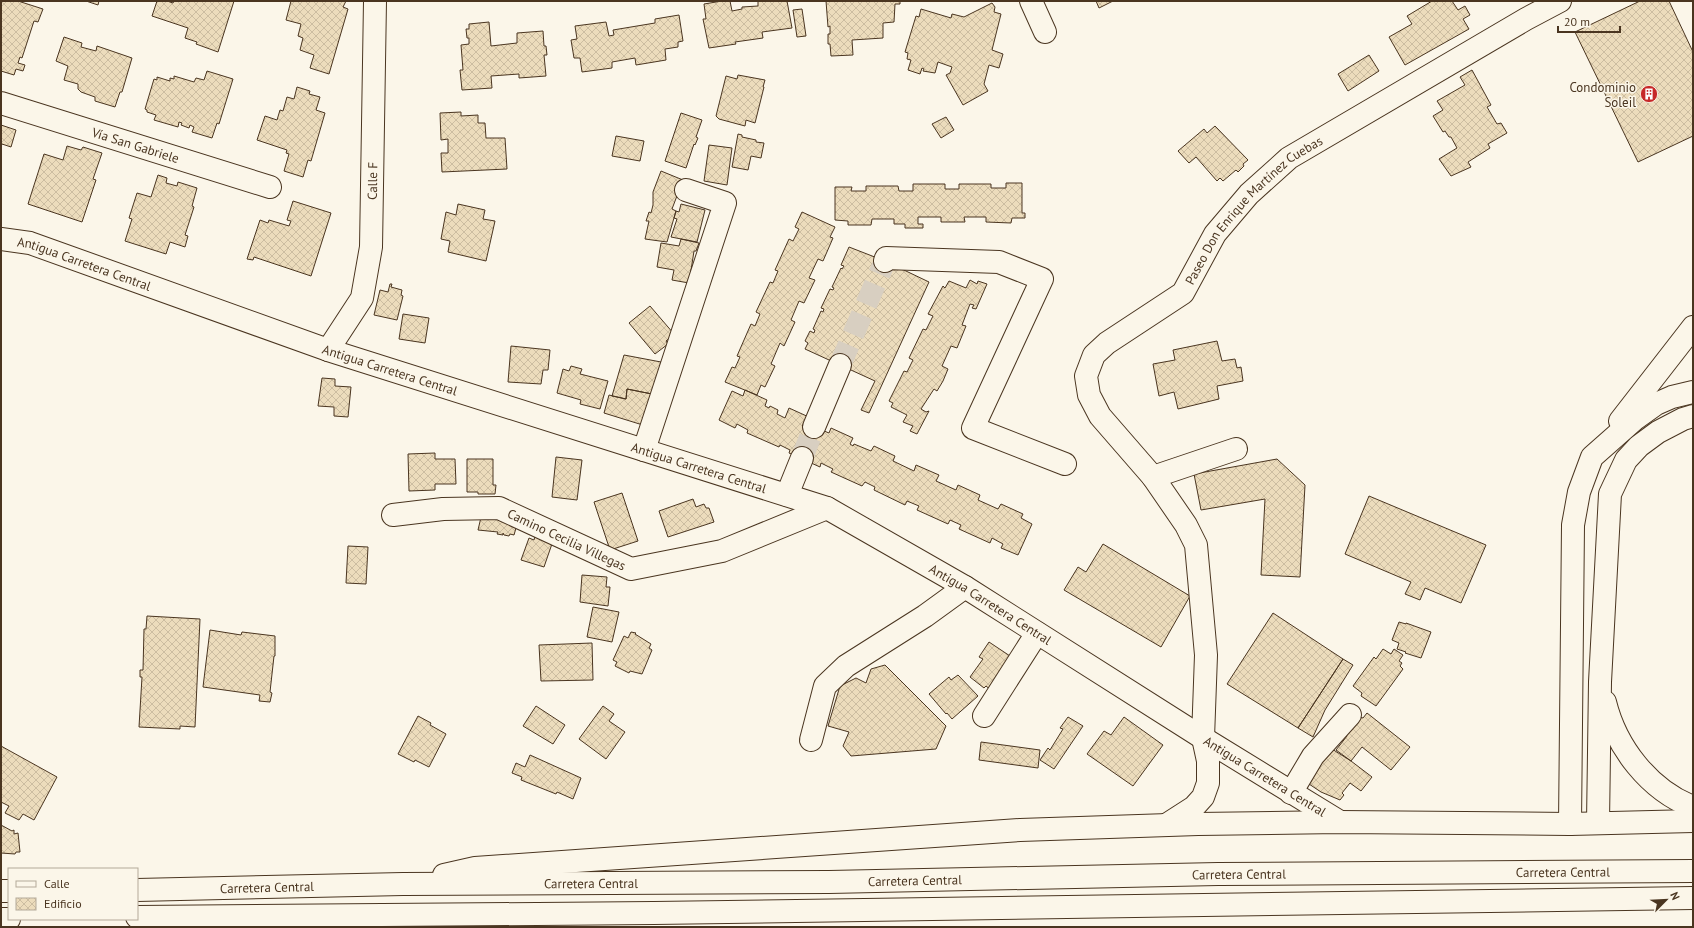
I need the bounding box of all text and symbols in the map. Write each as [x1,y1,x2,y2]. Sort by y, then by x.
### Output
scale bar [1558,8,1620,34]
text: 20 m [1564,14,1590,29]
place label: Condominio Soleil [1569,79,1636,111]
building icon: Condominio Soleil [1639,84,1659,104]
street label: Vía San Gabriele [89,124,181,167]
street label: Paseo Don Enrique Martínez Cuebas [1181,132,1326,288]
street label: Calle F [364,161,381,200]
street label: Antigua Carretera Central [16,233,153,295]
street label: Antigua Carretera Central [320,341,460,400]
street label: Antigua Carretera Central [629,439,769,497]
street label: Camino Cecilia Villegas [505,505,629,574]
street label: Antigua Carretera Central [926,560,1055,649]
street label: Antigua Carretera Central [1200,732,1329,821]
street label: Carretera Central [1516,864,1610,881]
street label: Carretera Central [1192,866,1286,884]
legend [8,868,138,920]
street label: Carretera Central [868,871,962,890]
street label: Carretera Central [544,875,638,892]
text: Calle [44,876,70,891]
street label: Carretera Central [220,878,314,897]
north arrow [1646,880,1686,920]
text: N [1667,890,1683,902]
text: Edificio [44,896,82,911]

